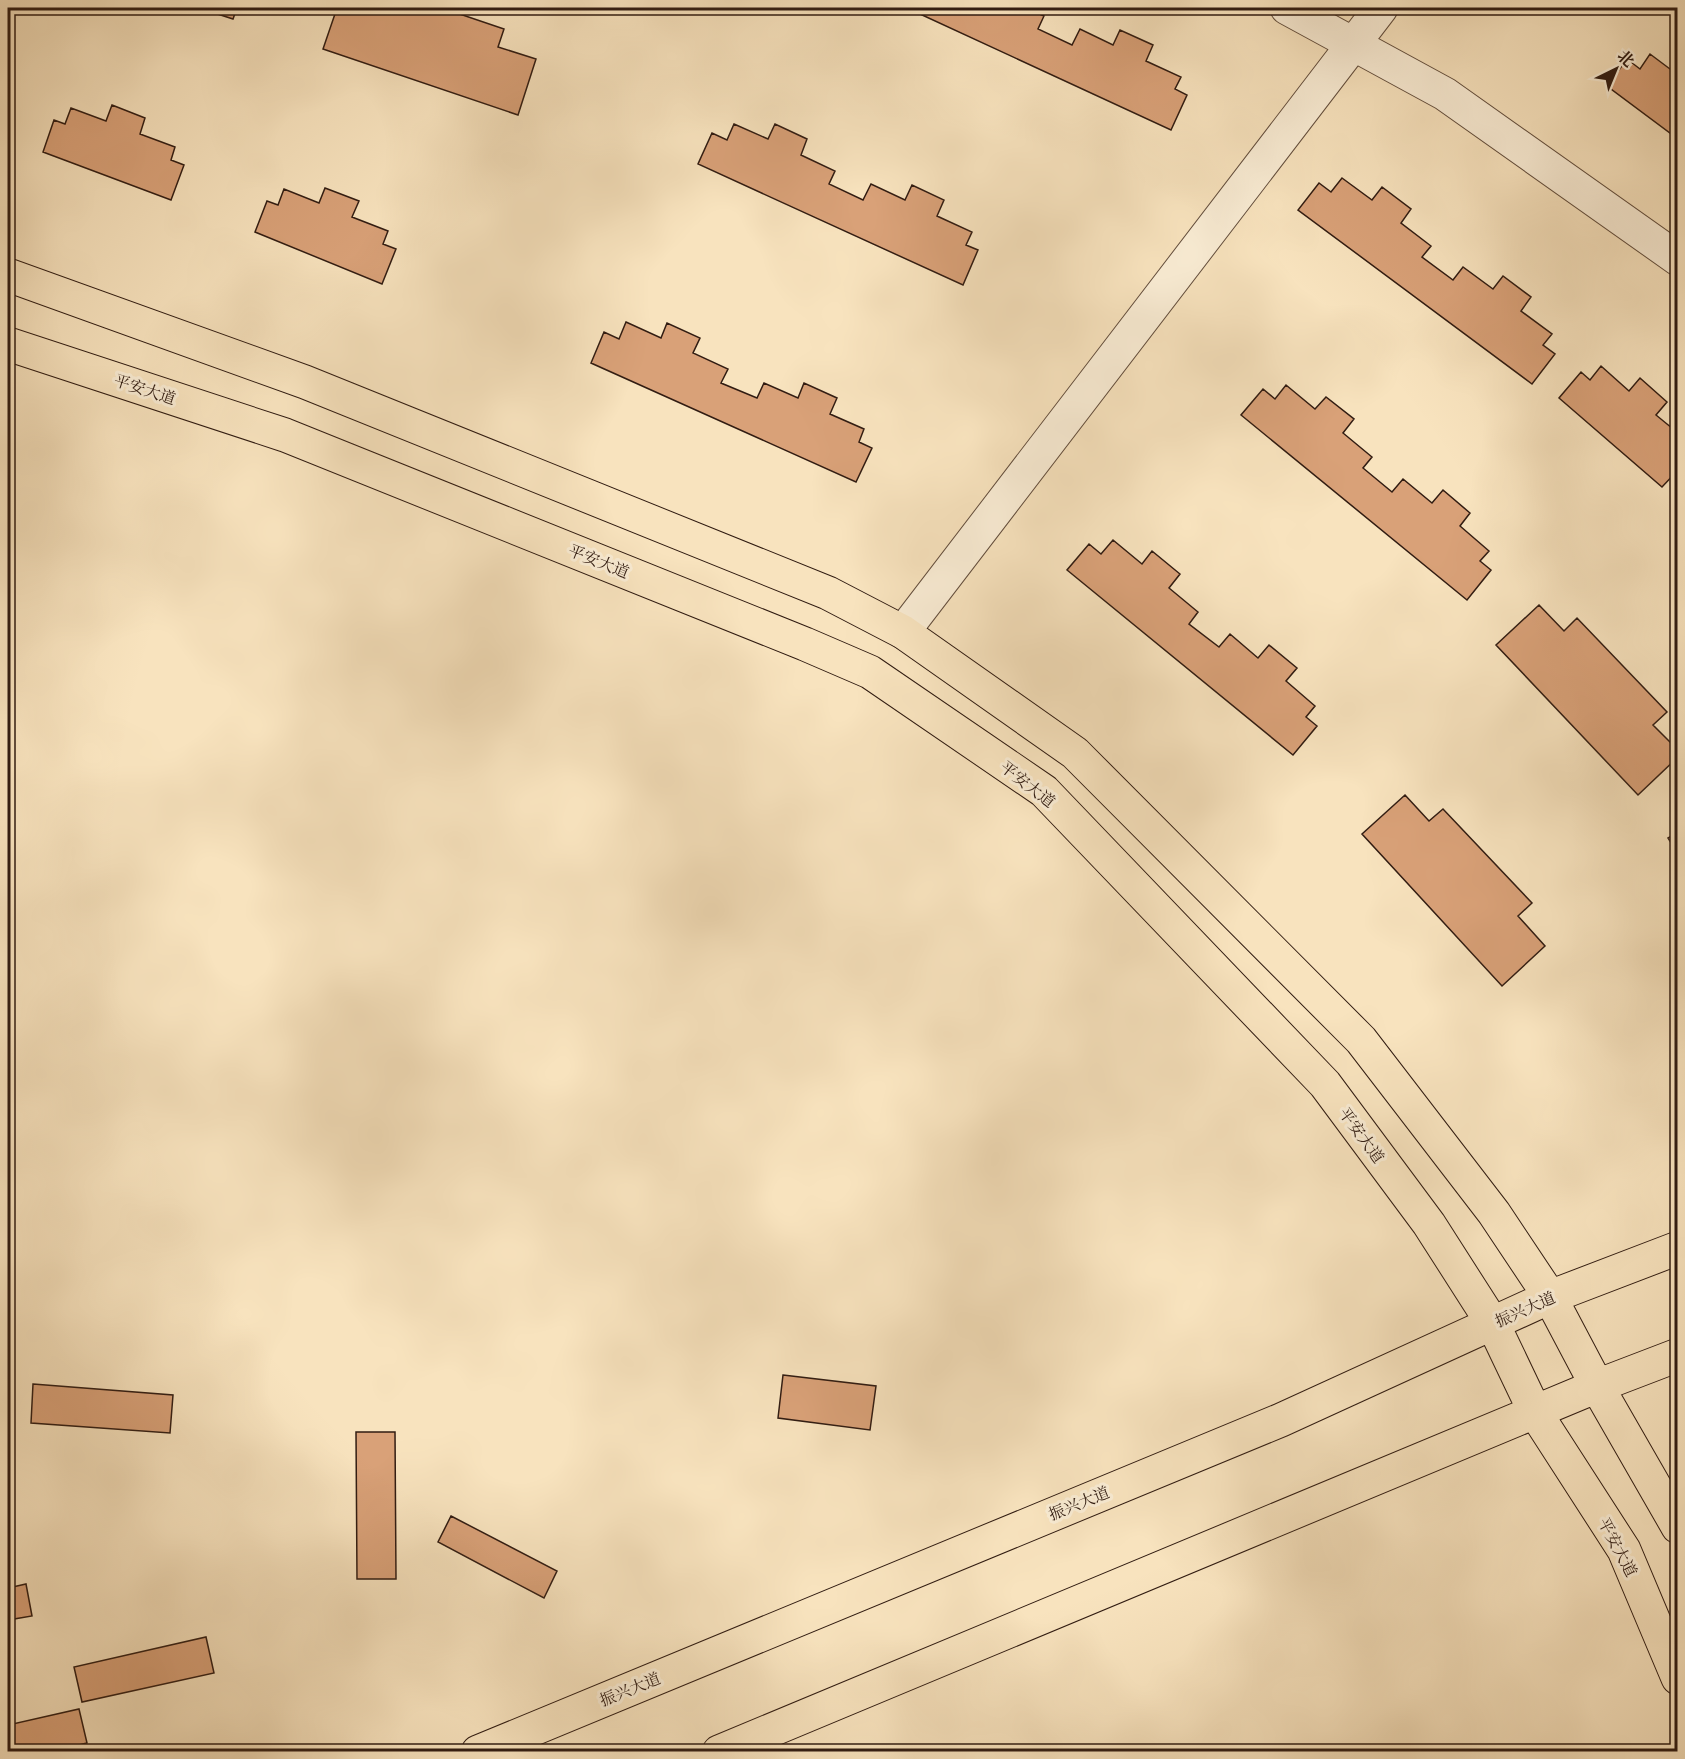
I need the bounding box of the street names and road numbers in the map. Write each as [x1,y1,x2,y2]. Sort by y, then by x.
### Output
street label: 平安大道 [111,370,179,408]
street label: 平安大道 [566,540,632,582]
street label: 平安大道 [997,756,1059,812]
street label: 平安大道 [1335,1103,1389,1167]
street label: 振兴大道 [1492,1287,1558,1331]
street label: 振兴大道 [1046,1482,1112,1524]
street label: 平安大道 [1594,1514,1642,1580]
street label: 振兴大道 [597,1668,663,1710]

